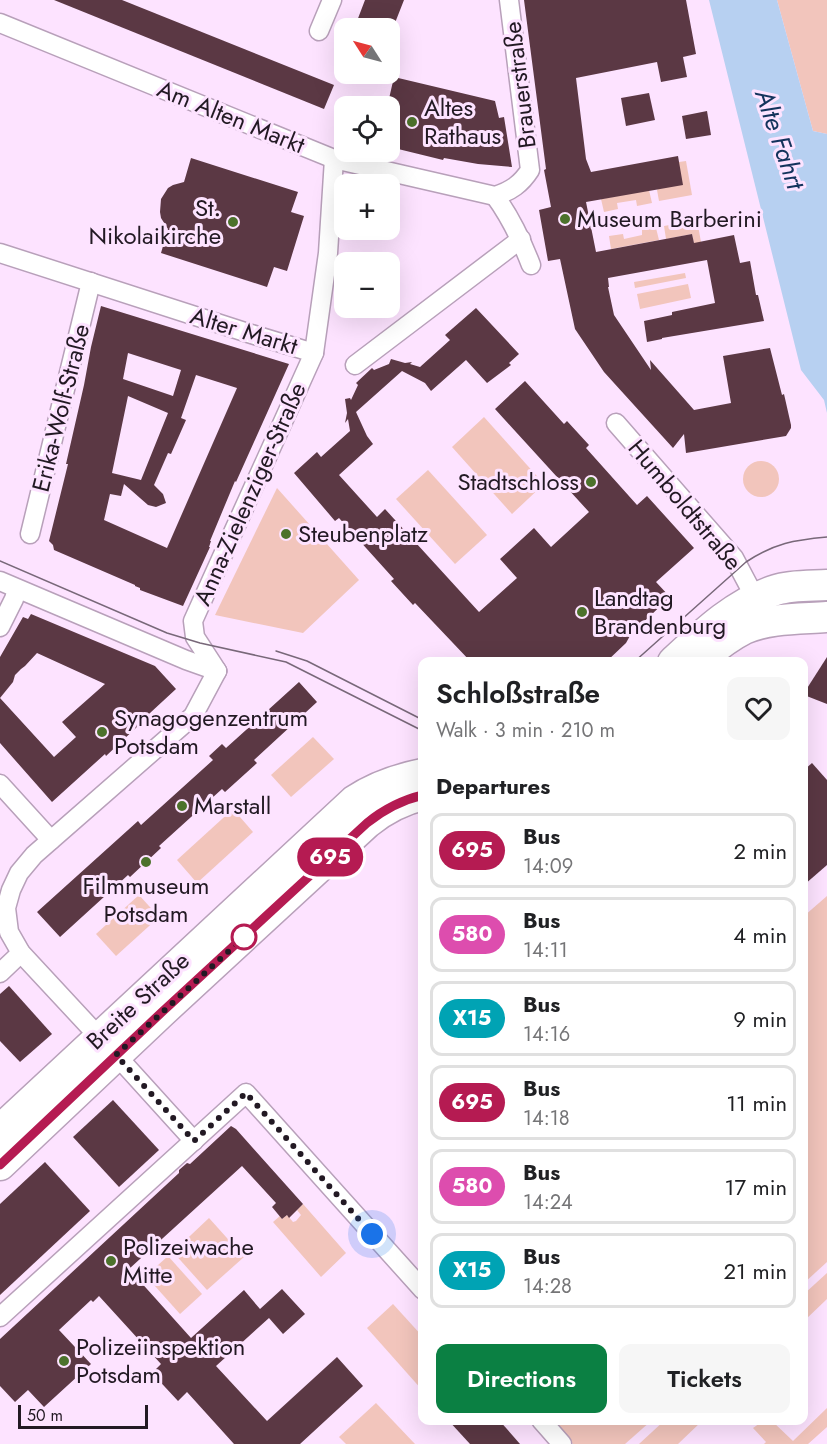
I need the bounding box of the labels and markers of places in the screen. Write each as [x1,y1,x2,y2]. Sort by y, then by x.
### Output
place label: Altes Rathaus [424,90,501,153]
marker: Altes Rathaus [405,115,419,129]
place label: St. Nikolaikirche [88,190,221,253]
place label: Museum Barberini [577,201,762,236]
marker: Museum Barberini [558,212,572,226]
marker: St. Nikolaikirche [226,215,240,229]
place label: Stadtschloss [457,464,579,499]
marker: Stadtschloss [584,475,598,489]
place label: Steubenplatz [298,516,428,551]
marker: Steubenplatz [279,527,293,541]
place label: Landtag Brandenburg [594,580,726,643]
marker: Landtag Brandenburg [575,605,589,619]
place label: Synagogenzentrum Potsdam [114,700,308,763]
marker: Synagogenzentrum Potsdam [95,725,109,739]
place label: Marstall [194,788,271,823]
marker: Marstall [175,799,189,813]
marker: Filmmuseum Potsdam [139,855,153,869]
place label: Filmmuseum Potsdam [82,868,210,931]
unlabelled marker [231,924,257,950]
place label: Polizeiwache Mitte [123,1229,254,1292]
marker: Polizeiwache Mitte [104,1254,118,1268]
place label: Polizeiinspektion Potsdam [76,1329,245,1392]
marker: Polizeiinspektion Potsdam [57,1354,71,1368]

